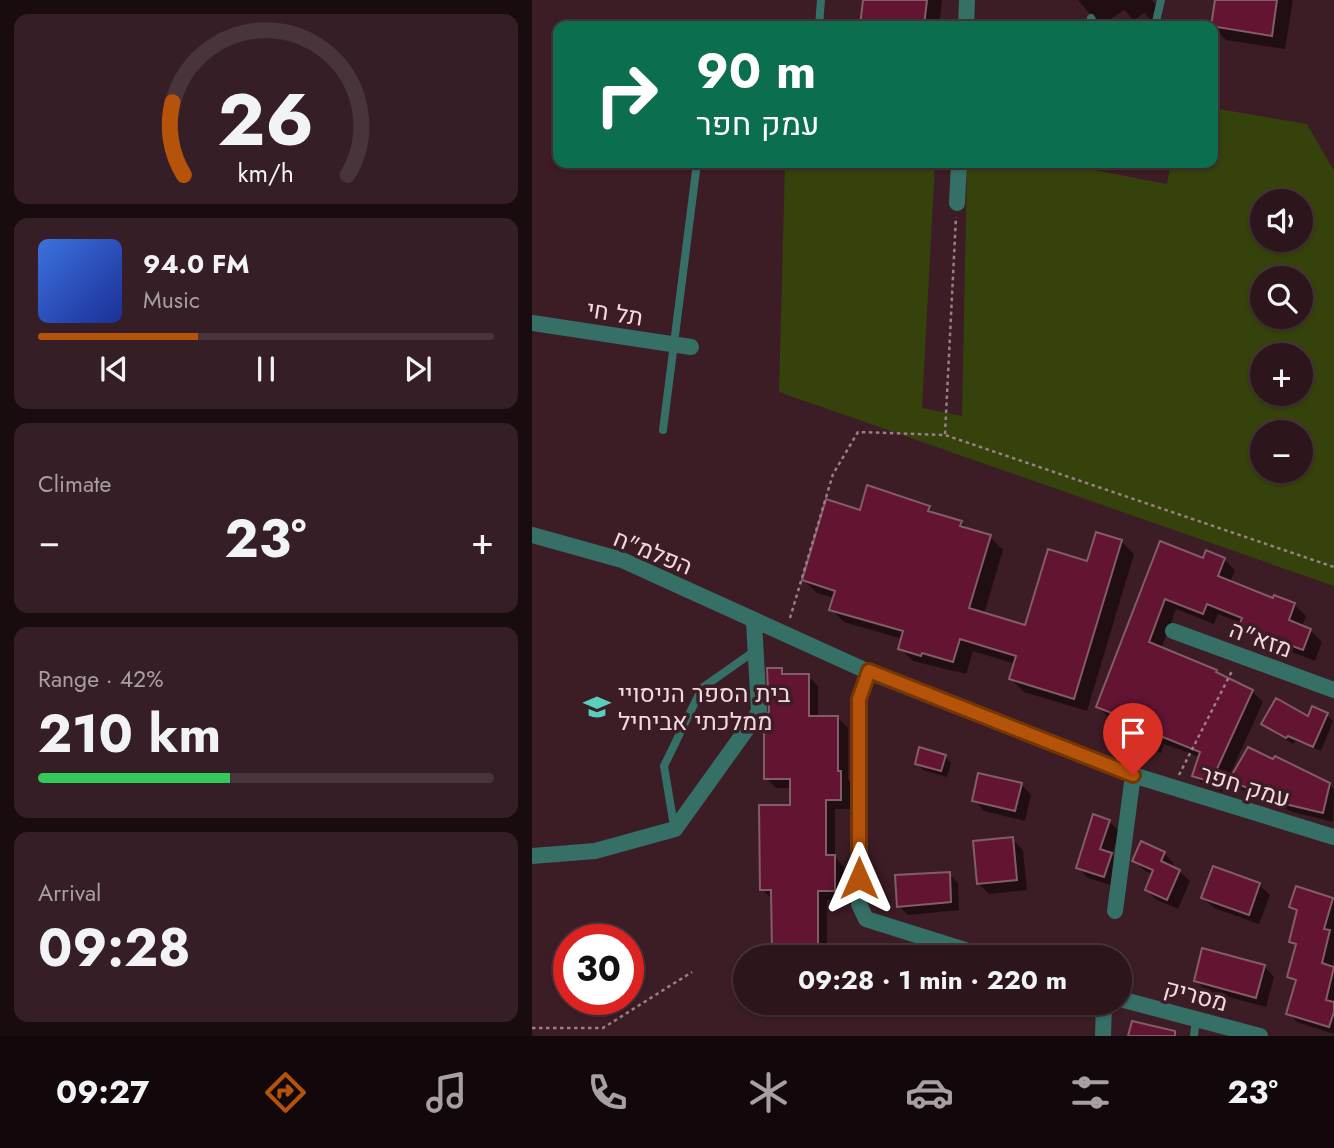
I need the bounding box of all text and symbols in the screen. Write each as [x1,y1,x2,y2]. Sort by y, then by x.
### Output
text: 90 m [696,36,816,106]
icon: right [581,49,672,140]
text: 26 [218,68,314,173]
text: עמק חפר [696,101,820,147]
text: km/h [238,155,294,191]
map controls [1250,189,1313,483]
button: sound [1250,189,1313,252]
text: 94.0 FM [143,245,249,283]
button: search [1250,266,1313,329]
text: Music [143,283,200,317]
street label: תל חי [584,291,646,335]
button: + [1250,343,1313,406]
icon: previous [95,350,133,388]
icon: pause [247,350,285,388]
icon: next [399,350,437,388]
button: − [1250,420,1313,483]
text: Climate [38,467,111,501]
text: 23° [225,501,306,577]
text: − [38,513,60,568]
text: + [471,513,494,568]
street label: הפלמ"ח [608,520,698,584]
street label: מזא"ה [1225,612,1297,666]
text: Range · 42% [38,662,163,696]
place label: בית הספר הניסויי ממלכתי אביחיל [618,676,791,739]
school or university icon: בית הספר הניסויי ממלכתי אביחיל [582,692,612,722]
text: 210 km [38,696,221,772]
pin [1103,703,1163,775]
icon: arrive [1114,714,1152,752]
street label: עמק חפר [1196,756,1294,816]
position arrow [822,841,896,915]
text: Arrival [38,876,101,910]
text: 09:28 [38,910,191,986]
speed limit sign: 30 [553,924,644,1015]
text: 09:28 · 1 min · 220 m [798,961,1067,999]
street label: מסריק [1160,970,1232,1020]
icon: directions [261,1068,310,1117]
icon: music [422,1068,471,1117]
icon: phone [583,1068,632,1117]
icon: climate [744,1068,793,1117]
icon: car [905,1068,954,1117]
icon: filters [1066,1068,1115,1117]
text: 09:27 [56,1069,149,1115]
text: 23° [1228,1069,1278,1115]

